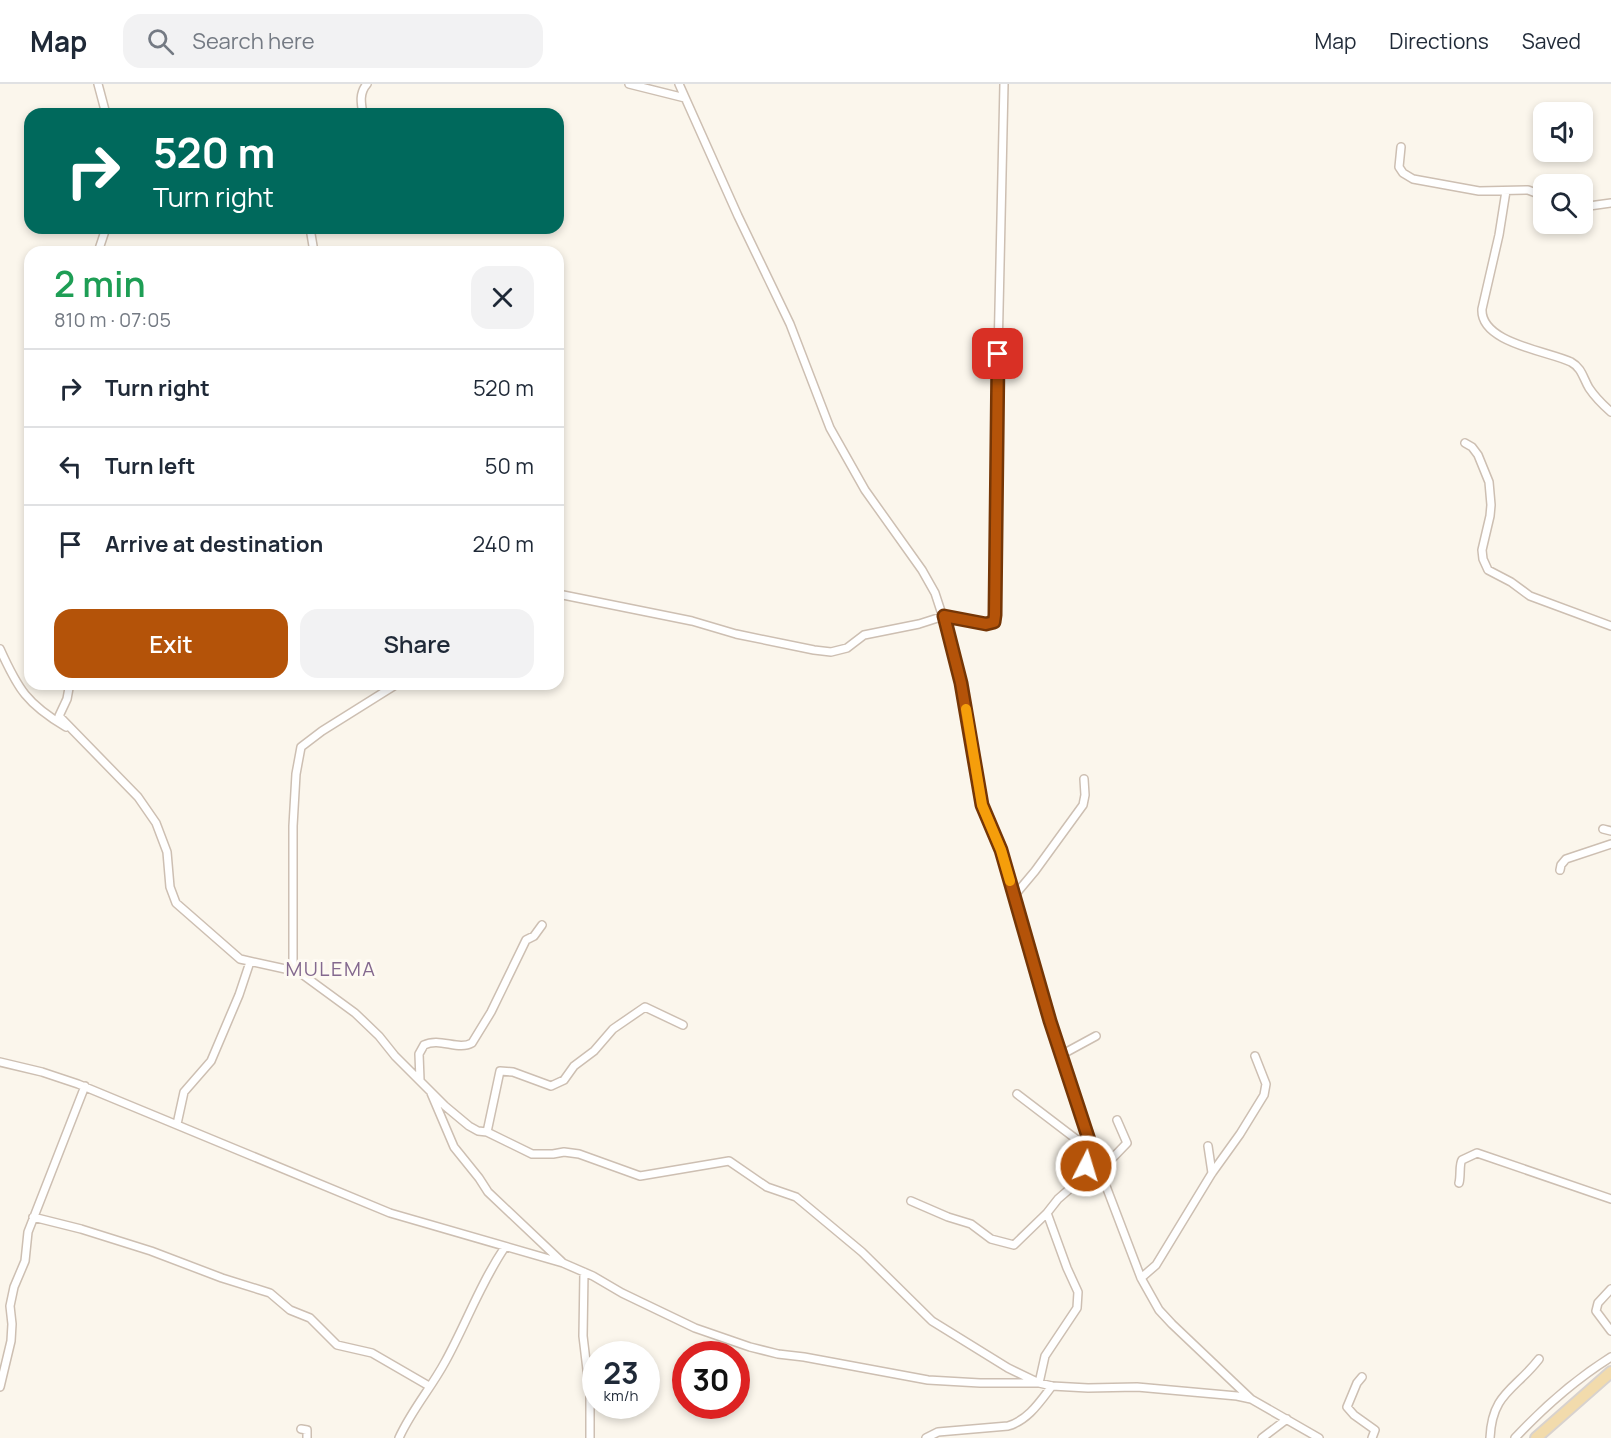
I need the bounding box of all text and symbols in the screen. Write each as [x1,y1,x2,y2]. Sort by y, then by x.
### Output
search box [123,14,543,68]
text: Map [30,22,87,60]
icon: search [144,25,177,58]
text: Search here [192,26,315,56]
text: Map [1315,27,1356,55]
text: Directions [1389,27,1489,55]
text: Saved [1522,27,1581,55]
map controls [1533,102,1593,234]
button: sound [1533,102,1593,162]
text: 520 m [153,123,275,181]
icon: right [54,132,132,210]
button: search [1533,174,1593,234]
text: Turn right [153,178,274,215]
text: 2 min [54,259,146,308]
button: close [471,266,534,329]
text: 810 m · 07:05 [54,306,171,333]
pin [972,328,1023,379]
icon: arrive [981,337,1014,370]
icon: right [54,372,87,405]
text: Turn right [105,373,210,403]
text: 520 m [473,373,534,403]
icon: left [54,450,87,483]
text: Turn left [105,451,195,481]
text: 50 m [485,451,534,481]
icon: arrive [54,528,87,561]
text: Arrive at destination [105,529,323,559]
text: 240 m [472,529,534,559]
button: Exit [54,609,288,678]
button: Share [300,609,534,678]
district label: MULEMA [286,955,376,982]
position arrow [1054,1134,1118,1198]
speed limit sign: 30 [672,1341,750,1419]
text: 23 [603,1352,639,1393]
text: km/h [604,1385,638,1406]

